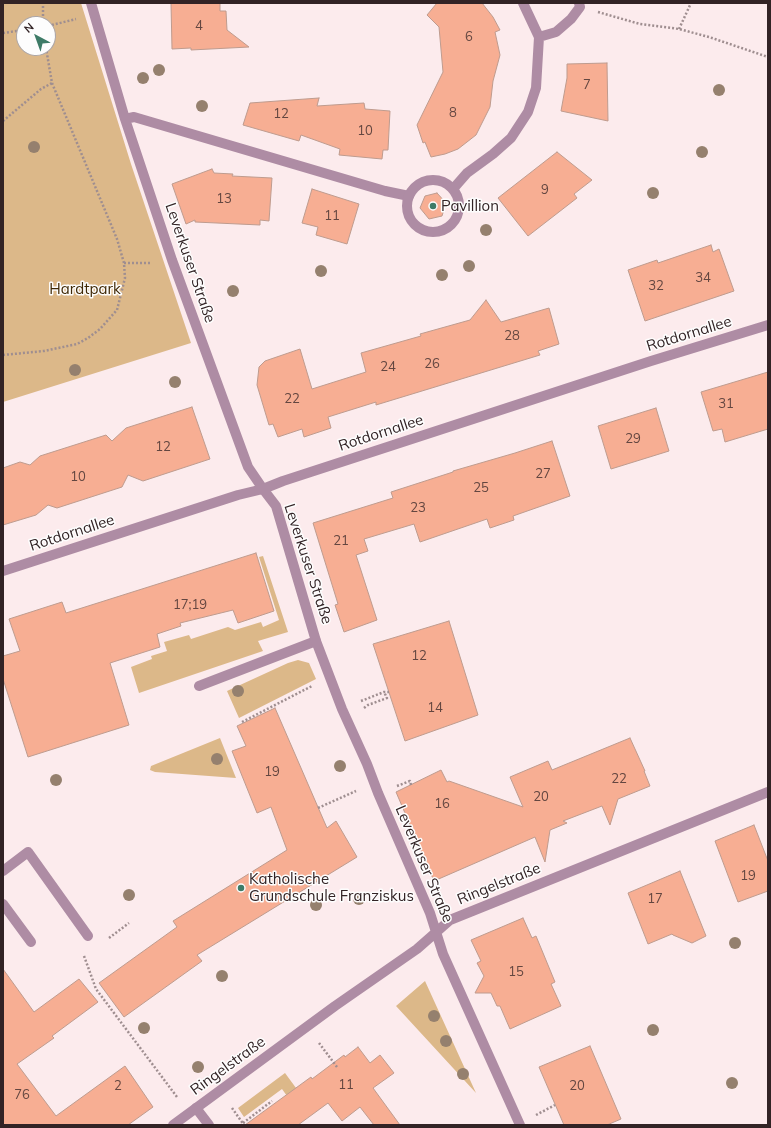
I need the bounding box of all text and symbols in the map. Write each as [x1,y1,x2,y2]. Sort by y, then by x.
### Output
north arrow [16,16,56,56]
house number: 4 [195,18,203,34]
text: N [21,20,37,36]
house number: 6 [465,29,473,45]
house number: 7 [583,77,591,93]
house number: 8 [449,105,457,121]
house number: 12 [273,106,289,122]
house number: 10 [357,123,373,139]
house number: 9 [541,182,549,198]
house number: 13 [216,191,232,207]
place label: Pavillion [441,197,499,215]
street label: Leverkuser Straße [161,201,219,325]
marker: Pavillion [428,201,438,211]
house number: 11 [324,208,340,224]
house number: 34 [695,270,711,286]
house number: 32 [648,278,664,294]
park label: Hardtpark [49,280,121,298]
street label: Rotdornallee [644,313,734,355]
house number: 28 [504,328,520,344]
house number: 26 [424,356,440,372]
house number: 24 [380,359,396,375]
house number: 22 [284,391,300,407]
house number: 31 [718,396,734,412]
street label: Rotdornallee [336,411,426,455]
house number: 29 [625,431,641,447]
house number: 12 [155,439,171,455]
house number: 27 [535,466,551,482]
house number: 10 [70,469,86,485]
house number: 25 [473,480,489,496]
house number: 23 [410,500,426,516]
street label: Leverkuser Straße [280,502,336,626]
street label: Rotdornallee [27,511,117,555]
house number: 21 [333,533,349,549]
house number: 17;19 [173,597,207,613]
house number: 12 [411,648,427,664]
house number: 14 [427,700,443,716]
house number: 19 [264,764,280,780]
house number: 22 [611,771,627,787]
house number: 20 [533,789,549,805]
house number: 16 [434,796,450,812]
street label: Leverkuser Straße [391,803,457,925]
street label: Ringelstraße [455,859,543,909]
house number: 19 [740,868,756,884]
place label: Katholische Grundschule Franziskus [249,870,414,905]
marker: Katholische Grundschule Franziskus [236,883,246,893]
house number: 17 [647,891,663,907]
house number: 15 [508,964,524,980]
street label: Ringelstraße [187,1033,269,1099]
house number: 11 [338,1077,354,1093]
house number: 2 [114,1078,122,1094]
house number: 20 [569,1078,585,1094]
house number: 76 [14,1087,30,1103]

